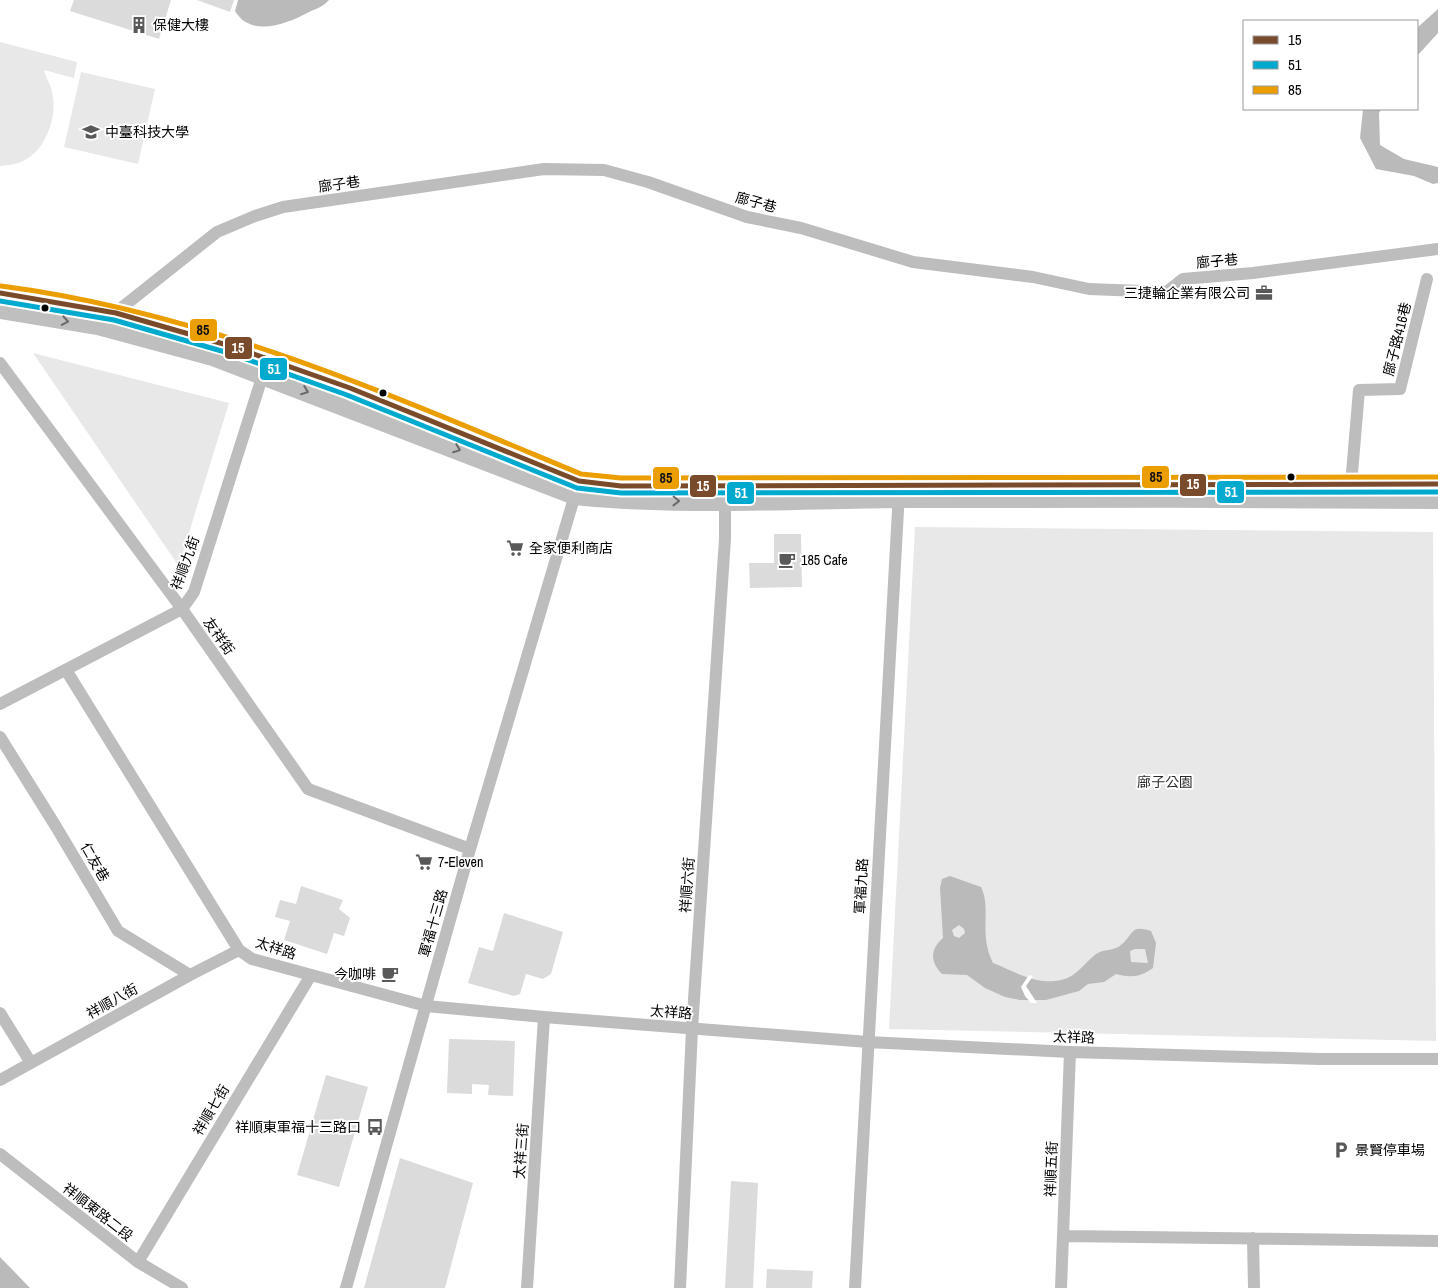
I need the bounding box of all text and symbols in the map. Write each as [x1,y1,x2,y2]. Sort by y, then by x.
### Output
building icon: 保健大樓 [129,15,149,35]
place label: 保健大樓 [153,16,209,34]
legend [1243,20,1418,110]
text: 15 [1288,29,1302,50]
text: 51 [1288,54,1302,75]
text: 85 [1288,79,1302,100]
school or university icon: 中臺科技大學 [81,122,101,142]
place label: 中臺科技大學 [105,123,189,141]
street label: 廍子巷 [317,172,361,196]
street label: 廍子巷 [733,188,779,216]
street label: 廍子巷 [1195,250,1239,272]
office icon: 三捷輪企業有限公司 [1254,283,1274,303]
place label: 三捷輪企業有限公司 [1124,284,1250,302]
street label: 廍子路416巷 [1379,300,1415,378]
unlabelled marker [40,303,50,313]
one-way arrow [61,315,70,325]
line badge: 85 [189,318,218,342]
text: 85 [197,321,210,339]
line badge: 15 [224,336,253,360]
text: 15 [232,339,245,357]
line badge: 51 [259,357,288,381]
text: 51 [268,360,281,378]
one-way arrow [300,385,309,395]
unlabelled marker [378,388,388,398]
one-way arrow [452,443,460,453]
line badge: 85 [1141,465,1170,489]
line badge: 85 [652,466,680,490]
text: 85 [1150,468,1163,486]
text: 85 [660,469,673,487]
unlabelled marker [1286,472,1296,482]
line badge: 15 [1179,473,1207,497]
line badge: 15 [689,474,717,498]
text: 15 [1187,475,1200,493]
text: 15 [697,477,710,495]
line badge: 51 [1216,480,1245,504]
line badge: 51 [726,481,755,505]
text: 51 [1225,483,1238,501]
text: 51 [735,484,748,502]
one-way arrow [672,496,680,506]
street label: 祥順九街 [167,534,203,592]
supermarket icon: 全家便利商店 [505,538,525,558]
place label: 全家便利商店 [529,539,613,557]
cafe icon: 185 Cafe [777,550,797,570]
place label: 185 Cafe [801,551,848,569]
street label: 友祥街 [200,614,238,658]
park label: 廍子公園 [1137,773,1193,791]
street label: 仁友巷 [77,839,113,885]
supermarket icon: 7-Eleven [414,852,434,872]
place label: 7-Eleven [438,853,483,871]
street label: 祥順六街 [676,856,698,914]
street label: 軍福九路 [851,858,871,914]
street label: 軍福十三路 [415,887,451,959]
street label: 太祥路 [253,933,299,963]
cafe icon: 今咖啡 [380,964,400,984]
place label: 今咖啡 [334,965,376,983]
street label: 祥順八街 [83,980,141,1022]
street label: 太祥路 [649,1002,693,1022]
street label: 太祥路 [1053,1027,1095,1047]
street label: 祥順七街 [189,1081,233,1139]
bus stop icon: 祥順東軍福十三路口 [365,1117,385,1137]
place label: 祥順東軍福十三路口 [235,1118,361,1136]
street label: 太祥三街 [510,1122,532,1180]
parking icon: 景賢停車場 [1331,1140,1351,1160]
street label: 祥順五街 [1041,1141,1061,1197]
place label: 景賢停車場 [1355,1141,1425,1159]
street label: 祥順東路二段 [59,1179,137,1245]

